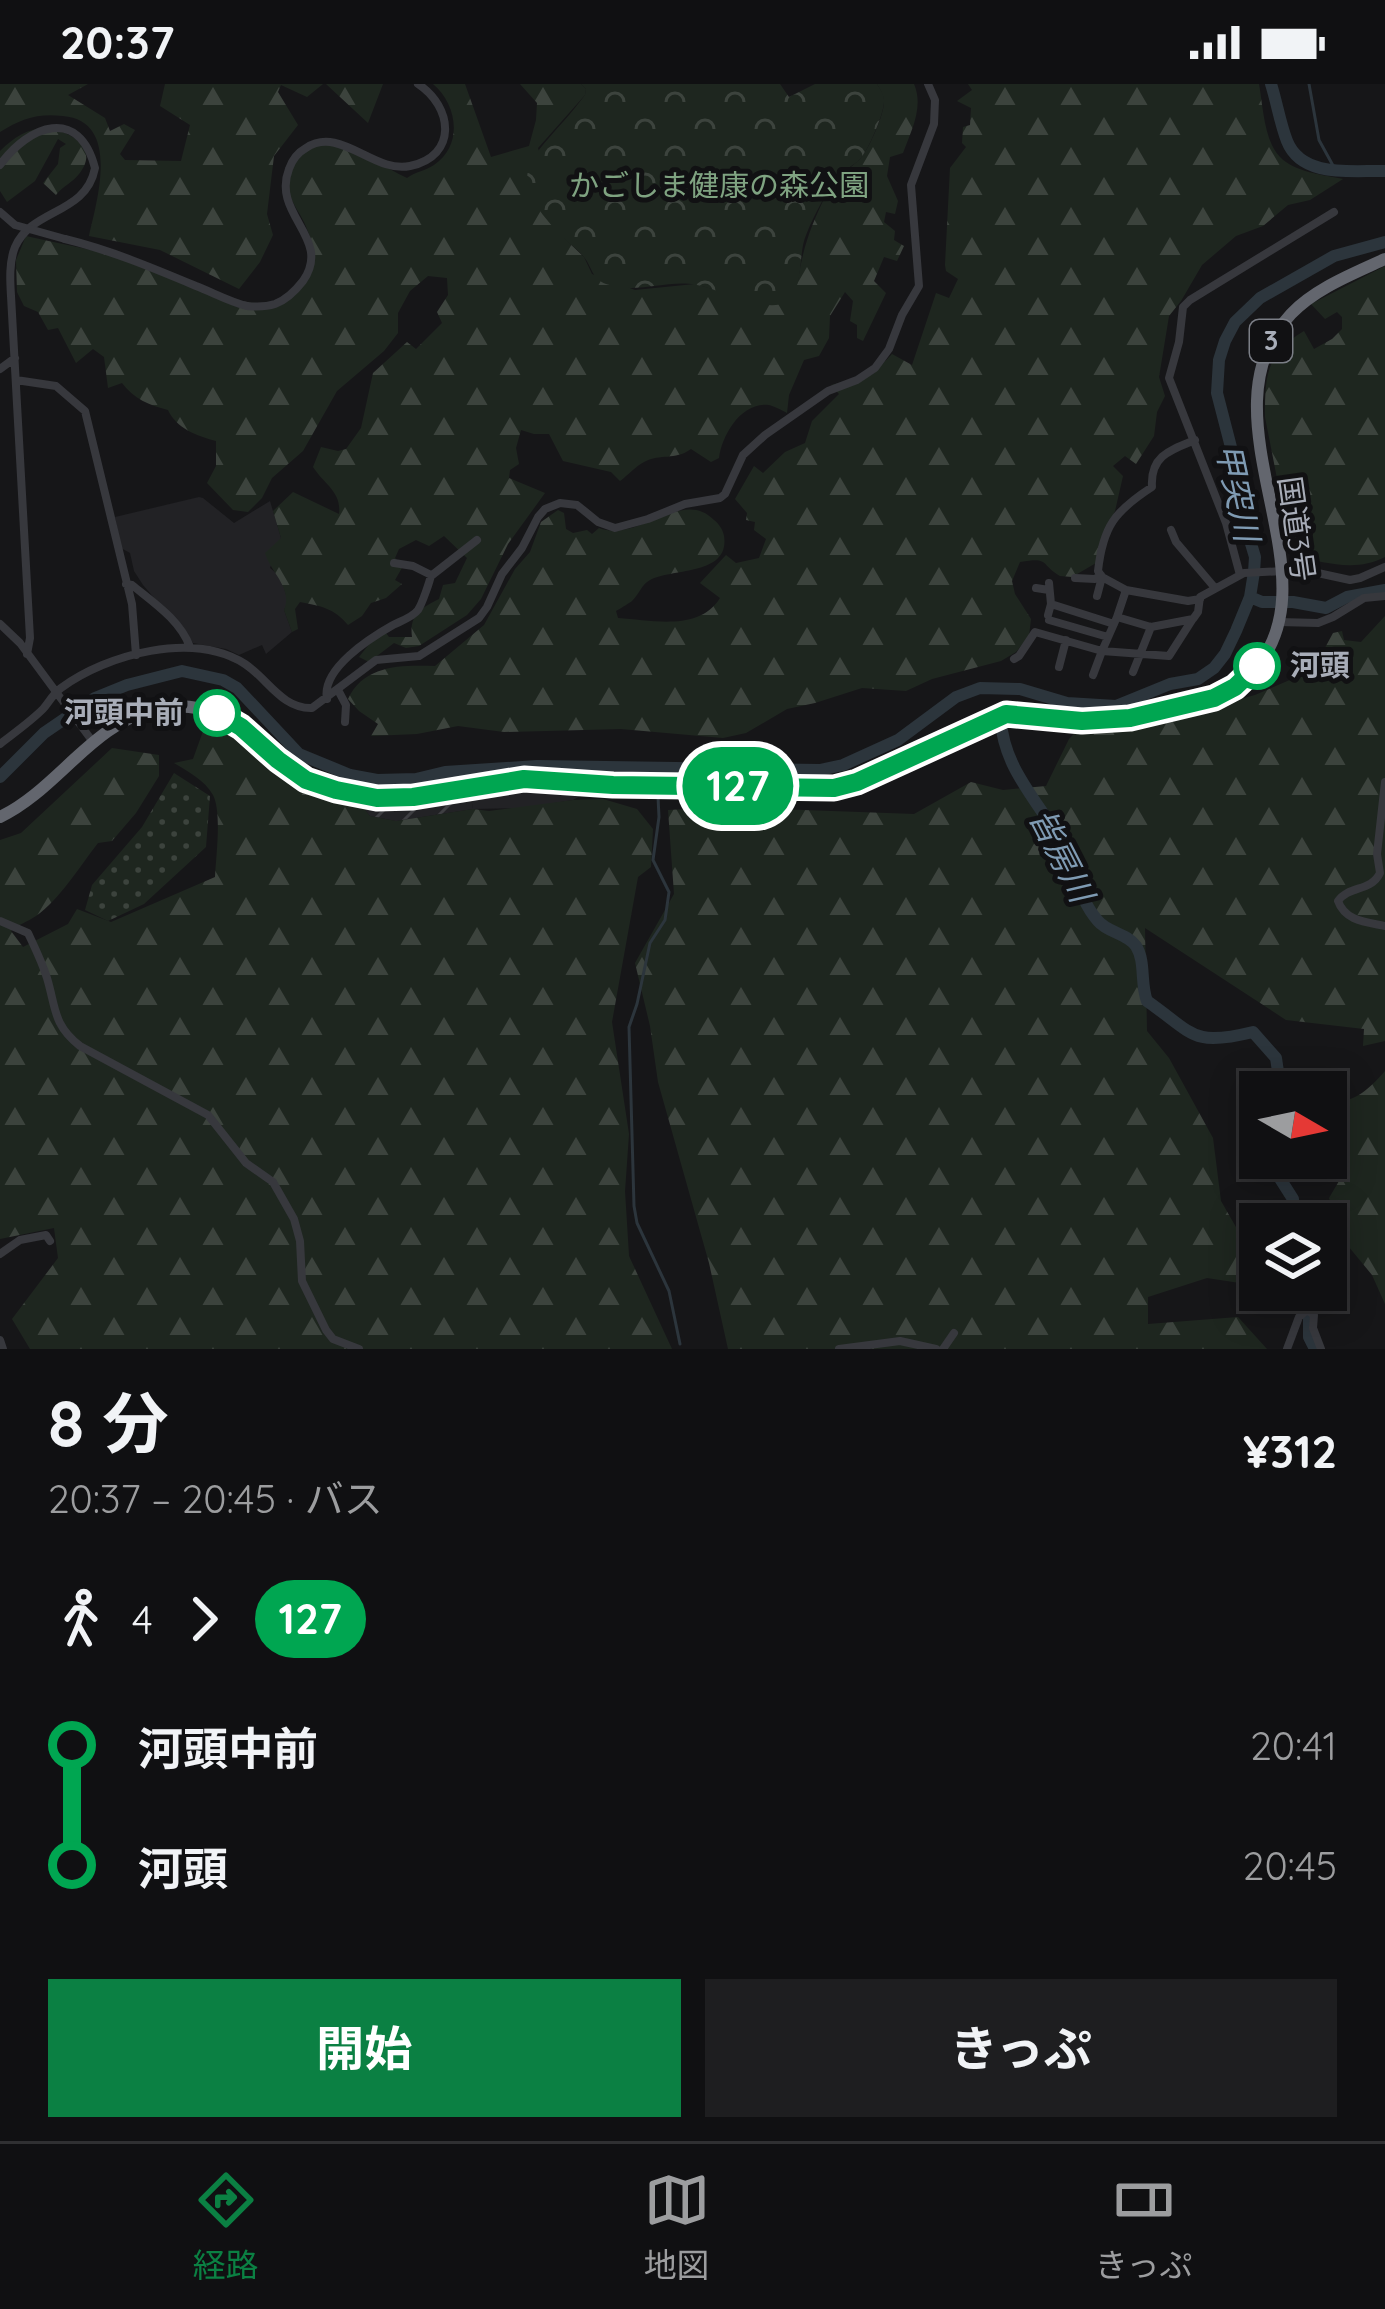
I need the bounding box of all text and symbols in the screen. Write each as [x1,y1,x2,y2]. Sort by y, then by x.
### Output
text: 20:37 [60,14,174,70]
park label: かごしま健康の森公園 [569,166,869,204]
road number: 3 [1250,320,1292,362]
water label: 甲突川 [1208,439,1269,548]
street label: 国道3号 [1271,474,1323,584]
marker: 河頭 [1235,644,1279,688]
place label: 河頭 [1290,646,1350,684]
marker: 河頭中前 [195,691,239,735]
place label: 河頭中前 [64,693,184,731]
line badge: 127 [669,747,807,825]
text: 127 [706,759,770,812]
water label: 皆房川 [1022,801,1105,911]
north arrow [1239,1071,1347,1179]
map controls [1239,1071,1347,1311]
button: layers [1239,1203,1347,1311]
text: 8 分 [48,1381,169,1464]
text: ¥312 [1243,1423,1337,1479]
text: 20:37 – 20:45 · バス [48,1474,383,1523]
icon: walk [48,1586,114,1652]
icon: forward [171,1586,237,1652]
text: 127 [279,1592,342,1645]
text: 4 [132,1595,153,1644]
text: 河頭中前 [138,1720,318,1776]
text: 20:41 [1250,1721,1337,1770]
text: 河頭 [138,1840,228,1896]
text: 20:45 [1243,1841,1337,1890]
button: 開始 [48,1979,681,2117]
button: きっぷ [705,1979,1337,2117]
tab: 経路 [193,2167,259,2287]
tab: 地図 [644,2167,710,2287]
tab: きっぷ [1095,2167,1192,2287]

